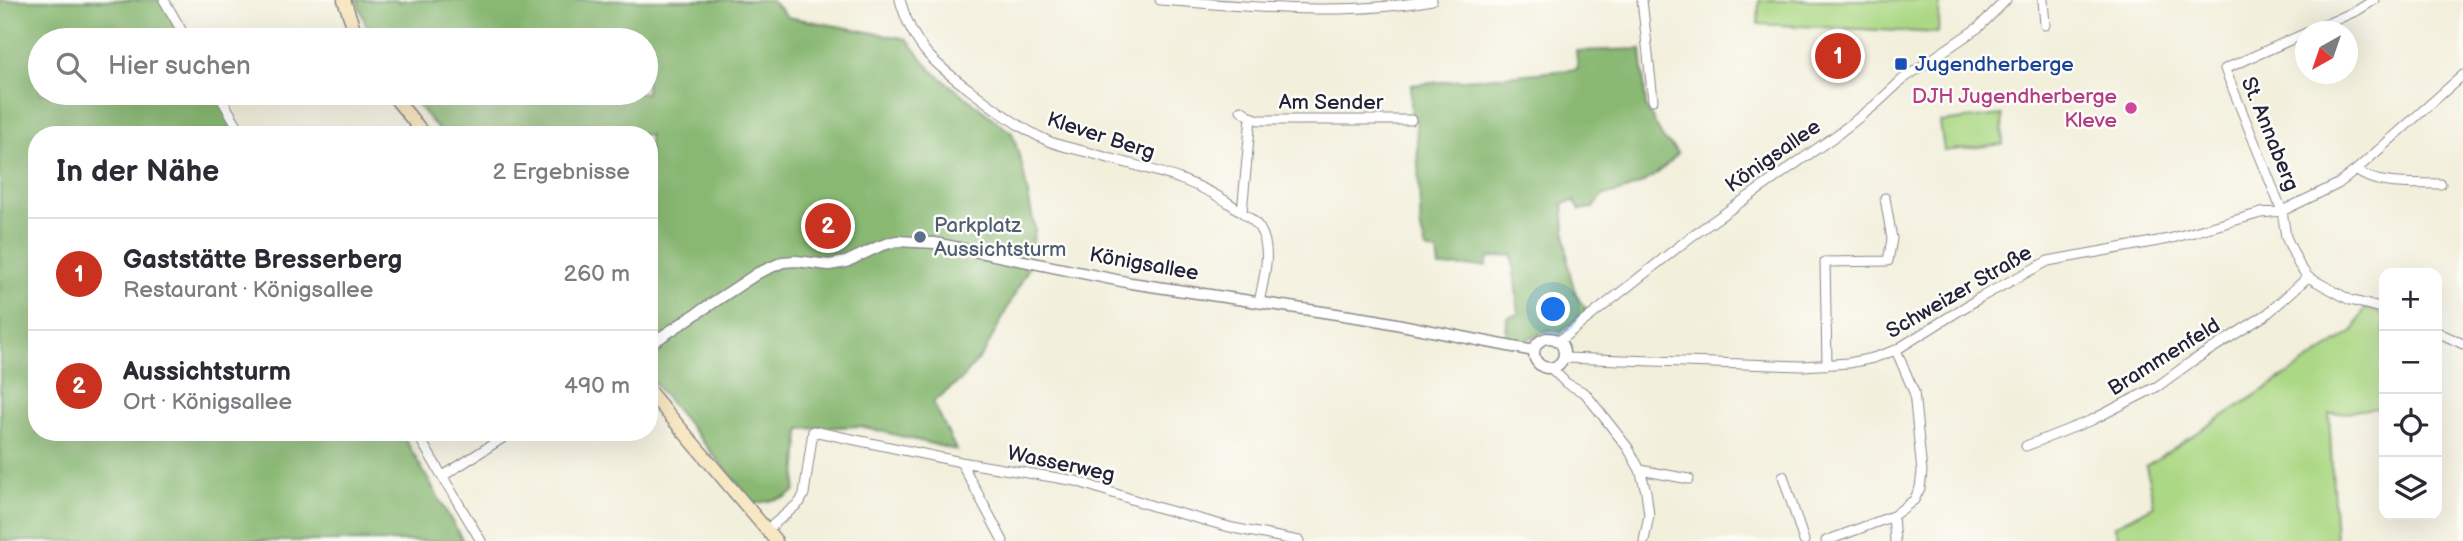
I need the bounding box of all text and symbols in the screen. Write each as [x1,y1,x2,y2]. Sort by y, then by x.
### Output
north arrow [2295,21,2358,84]
search box [28,28,658,105]
pin: 1 [1815,30,1861,82]
icon: search [52,48,90,86]
text: Hier suchen [108,51,251,82]
place label: Jugendherberge [1915,52,2074,77]
marker: Jugendherberge [1893,56,1909,72]
street label: St. Annaberg [2236,73,2304,195]
place label: DJH Jugendherberge Kleve [1912,84,2117,133]
street label: Am Sender [1279,90,1384,115]
marker: DJH Jugendherberge Kleve [2123,100,2139,116]
street label: Klever Berg [1044,107,1158,165]
street label: Königsallee [1721,114,1825,198]
text: In der Nähe [56,154,219,190]
text: 2 Ergebnisse [493,158,630,186]
pin: 2 [805,200,851,252]
place label: Parkplatz Aussichtsturm [934,213,1066,262]
marker: Parkplatz Aussichtsturm [912,229,928,245]
street label: Schweizer Straße [1882,240,2036,344]
street label: Königsallee [1087,242,1201,286]
text: Gaststätte Bresserberg [123,245,402,276]
text: 1 [74,260,84,288]
text: 260 m [564,260,630,288]
map controls [2379,268,2442,520]
button: + [2379,268,2442,331]
text: Restaurant · Königsallee [123,276,373,304]
your location [1536,292,1570,326]
street label: Brammenfeld [2103,313,2225,401]
button: − [2379,331,2442,394]
text: Aussichtsturm [123,357,291,388]
text: 2 [72,372,86,400]
text: 490 m [564,372,630,400]
text: Ort · Königsallee [123,388,292,416]
button: locate [2379,394,2442,457]
street label: Wasserweg [1005,440,1117,488]
button: layers [2379,457,2442,520]

